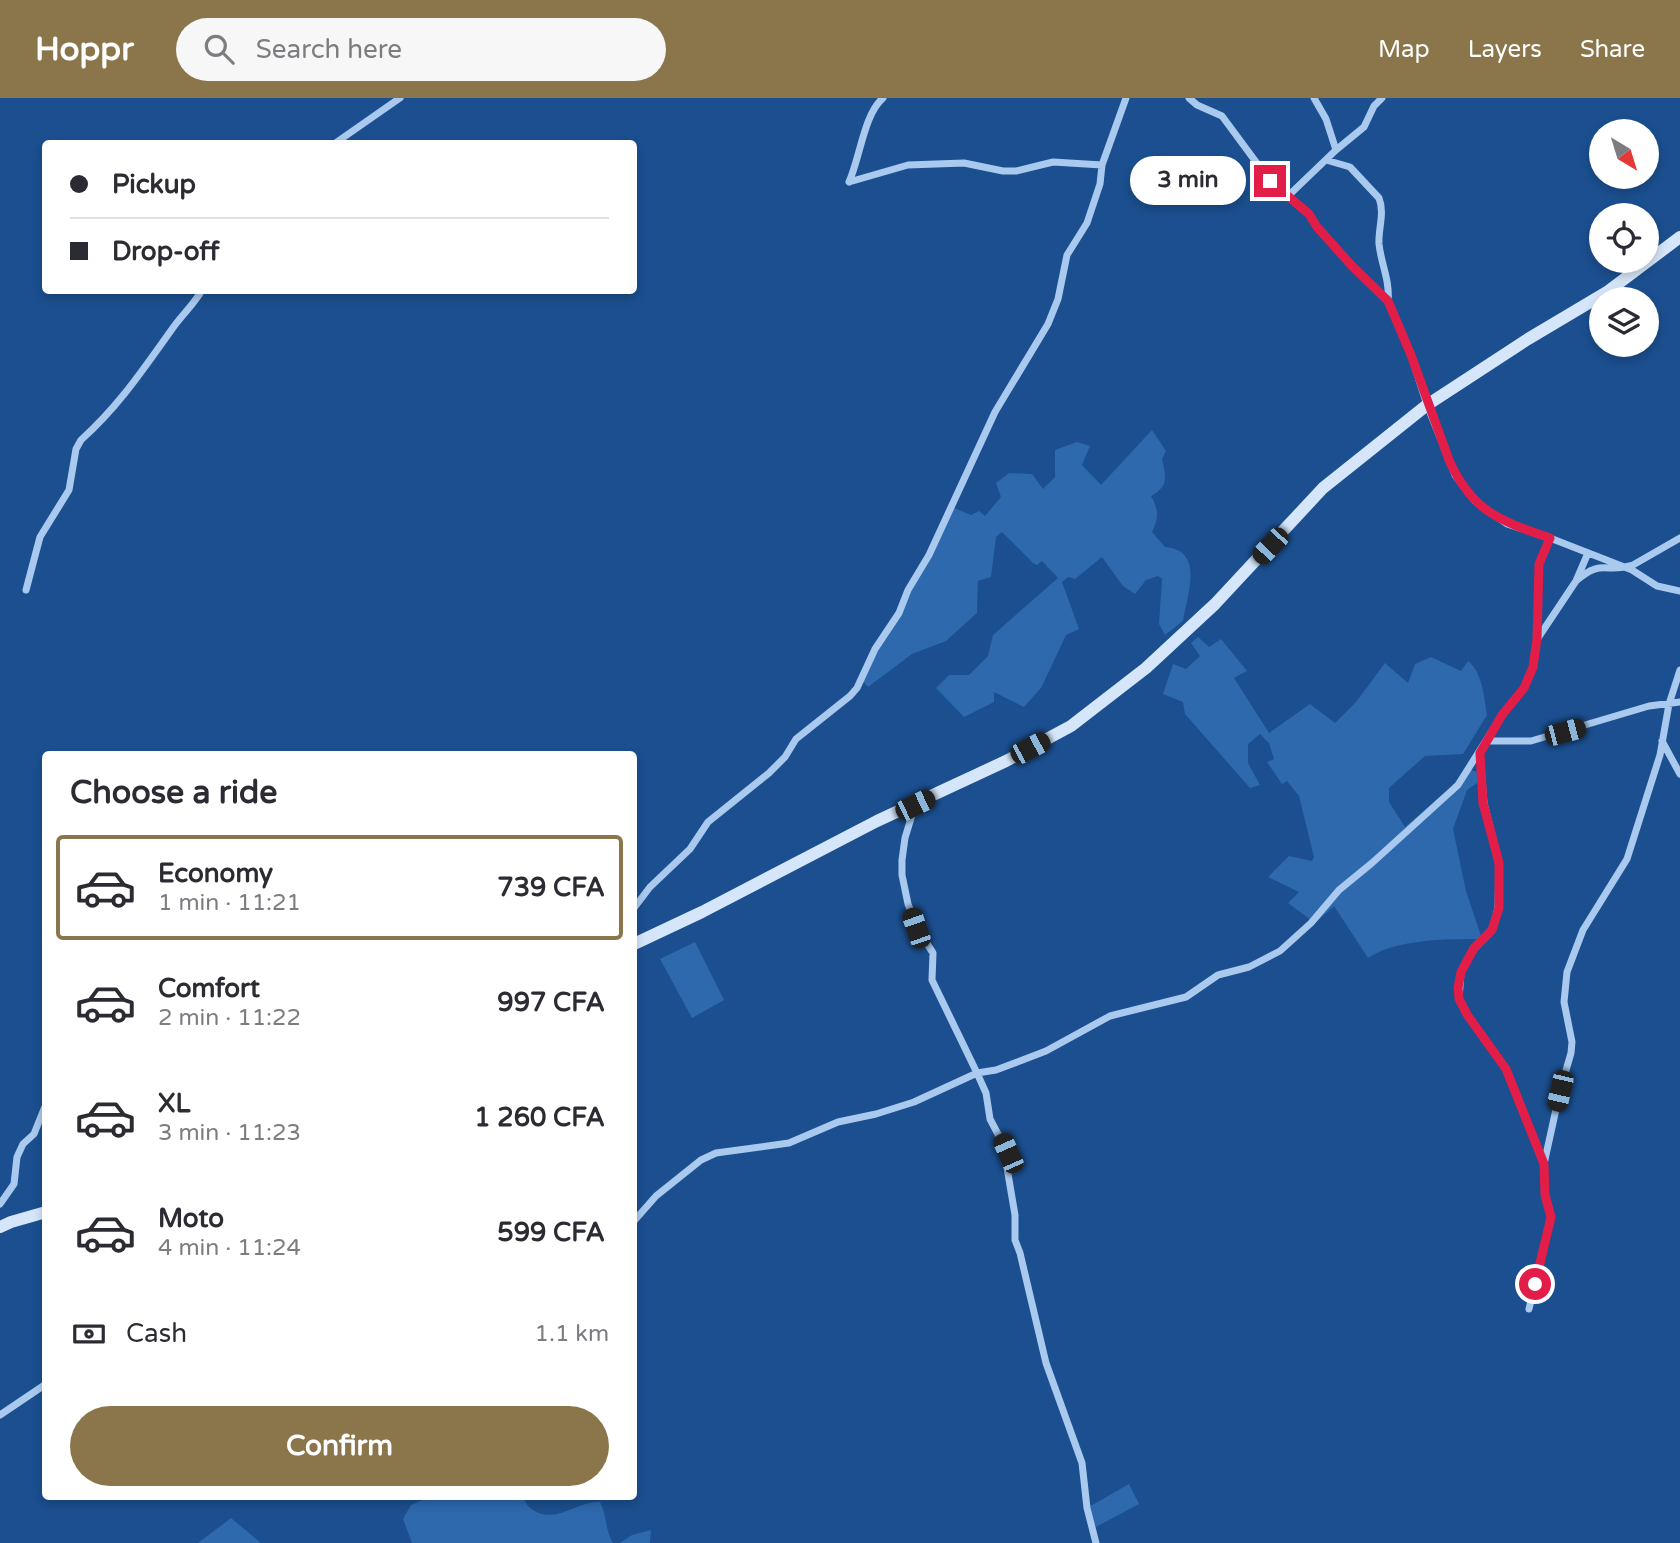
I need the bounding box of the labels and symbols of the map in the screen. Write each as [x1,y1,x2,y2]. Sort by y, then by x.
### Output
north arrow [1589,119,1659,189]
callout: 3 min [1130,156,1246,206]
route end [1254,165,1286,197]
car [1248,523,1293,569]
car [1542,716,1589,748]
car [1007,729,1054,767]
car [892,786,939,824]
car [900,905,933,951]
car [1546,1068,1575,1114]
car [990,1130,1027,1176]
route start [1519,1268,1551,1300]

